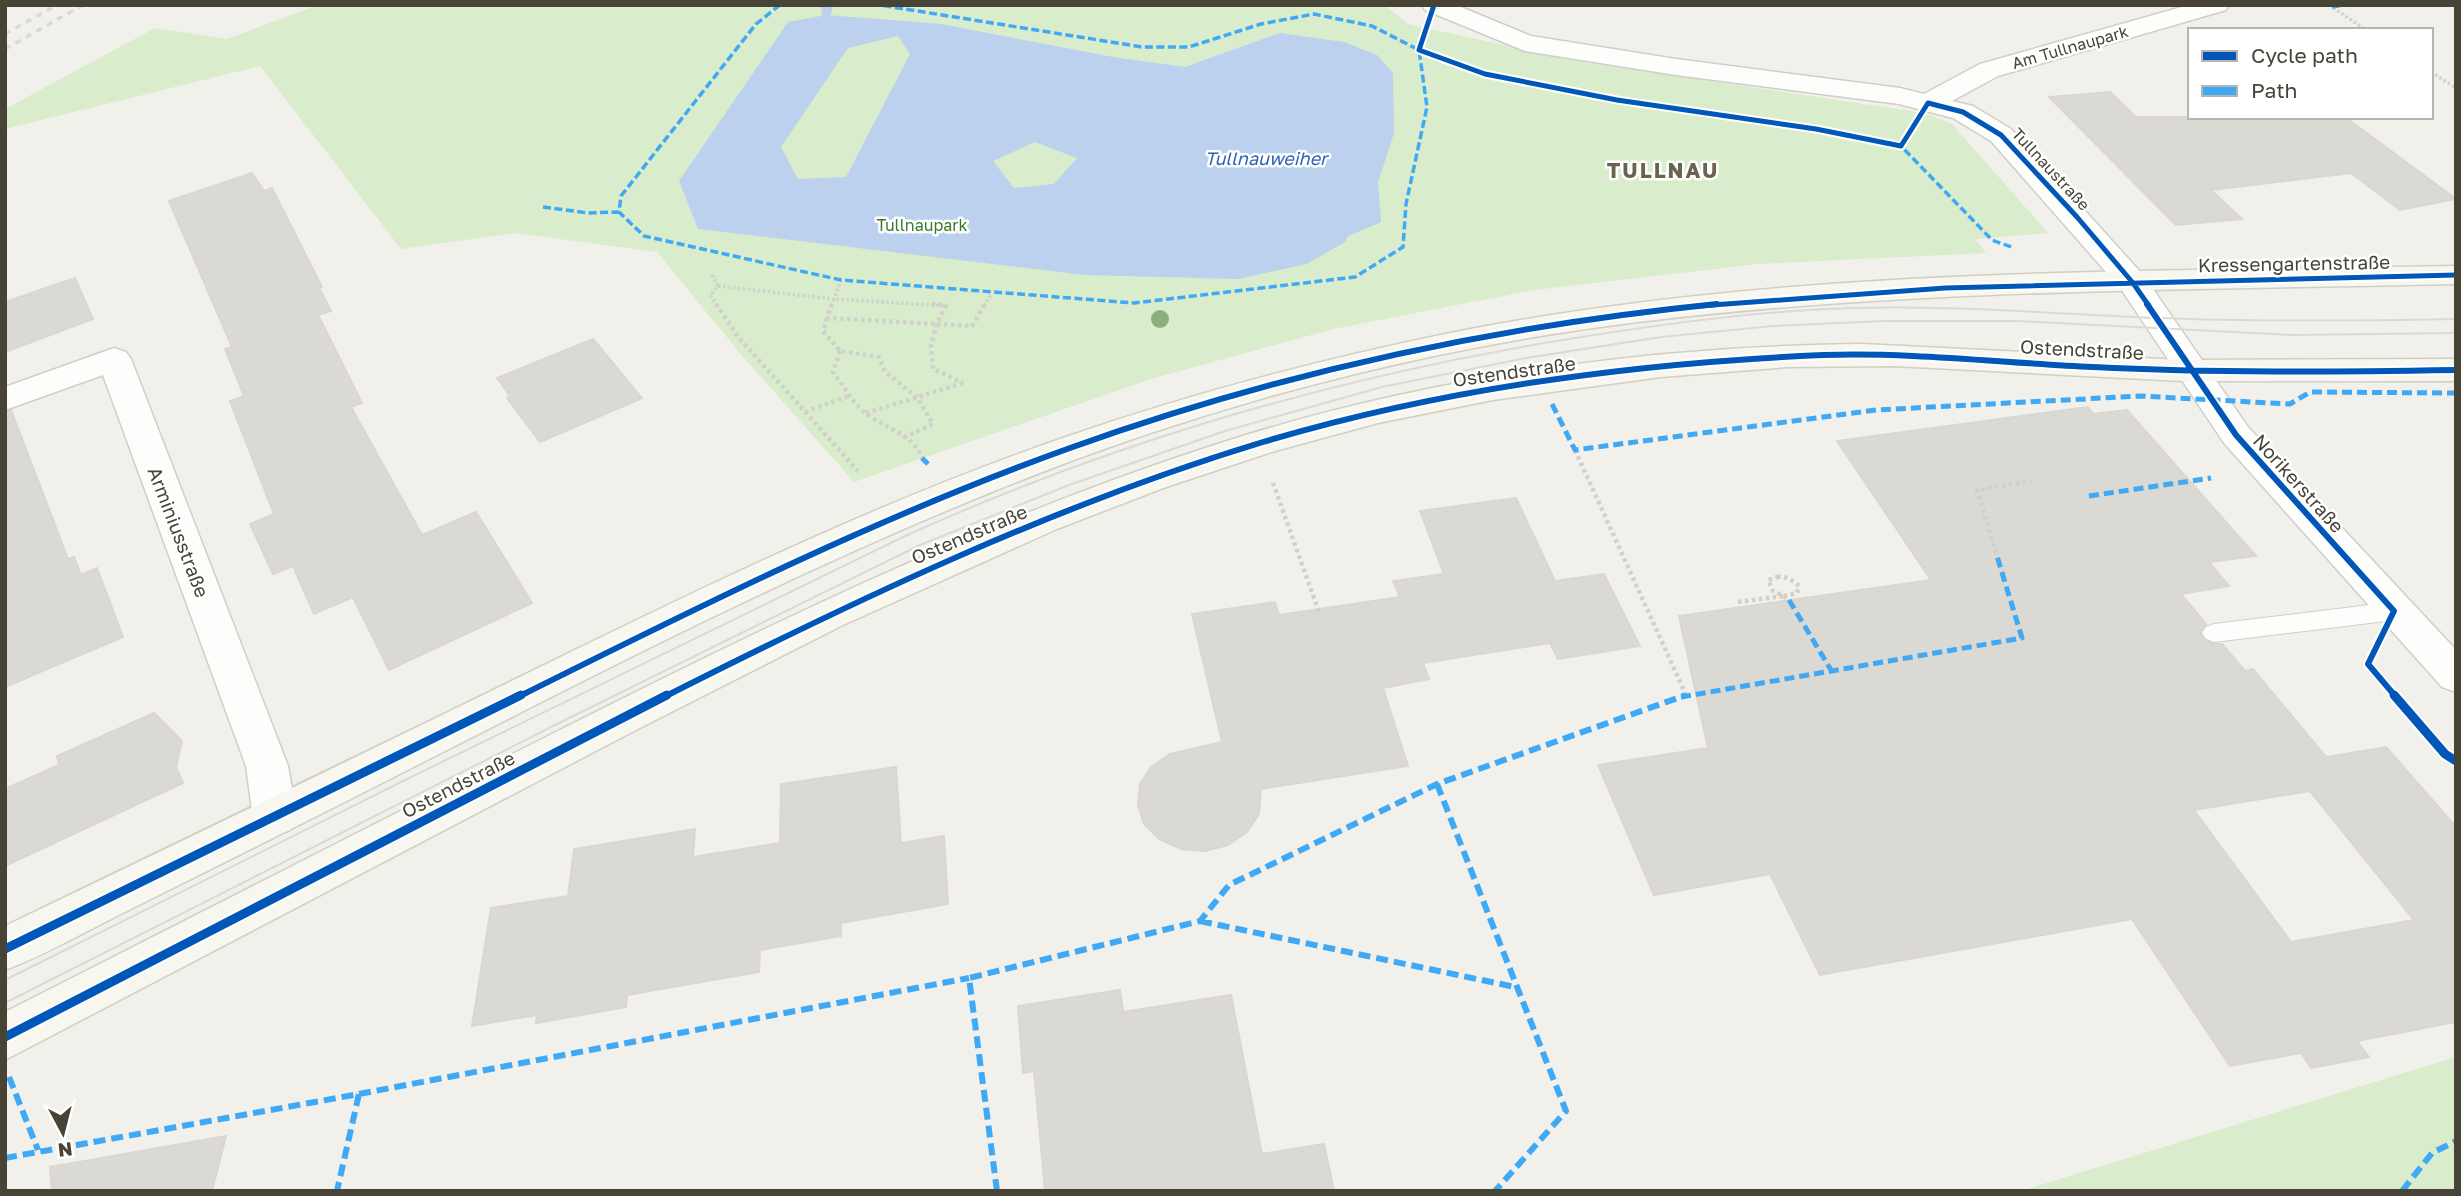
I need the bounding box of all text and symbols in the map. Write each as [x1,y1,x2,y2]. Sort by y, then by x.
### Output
street label: Am Tullnaupark [2010,21,2130,73]
legend [2188,28,2433,119]
text: Cycle path [2251,42,2358,68]
text: Path [2251,77,2298,103]
street label: Tullnaustraße [2008,124,2094,214]
water label: Tullnauweiher [1205,147,1330,169]
district label: TULLNAU [1607,157,1719,183]
park label: Tullnaupark [876,215,968,235]
street label: Kressengartenstraße [2198,250,2390,276]
street label: Ostendstraße [2020,334,2144,364]
street label: Ostendstraße [1451,351,1577,391]
street label: Norikerstraße [2249,429,2349,537]
street label: Arminiusstraße [144,463,214,601]
street label: Ostendstraße [908,499,1030,569]
street label: Ostendstraße [398,746,518,822]
north arrow [28,1098,98,1168]
text: N [57,1138,74,1163]

